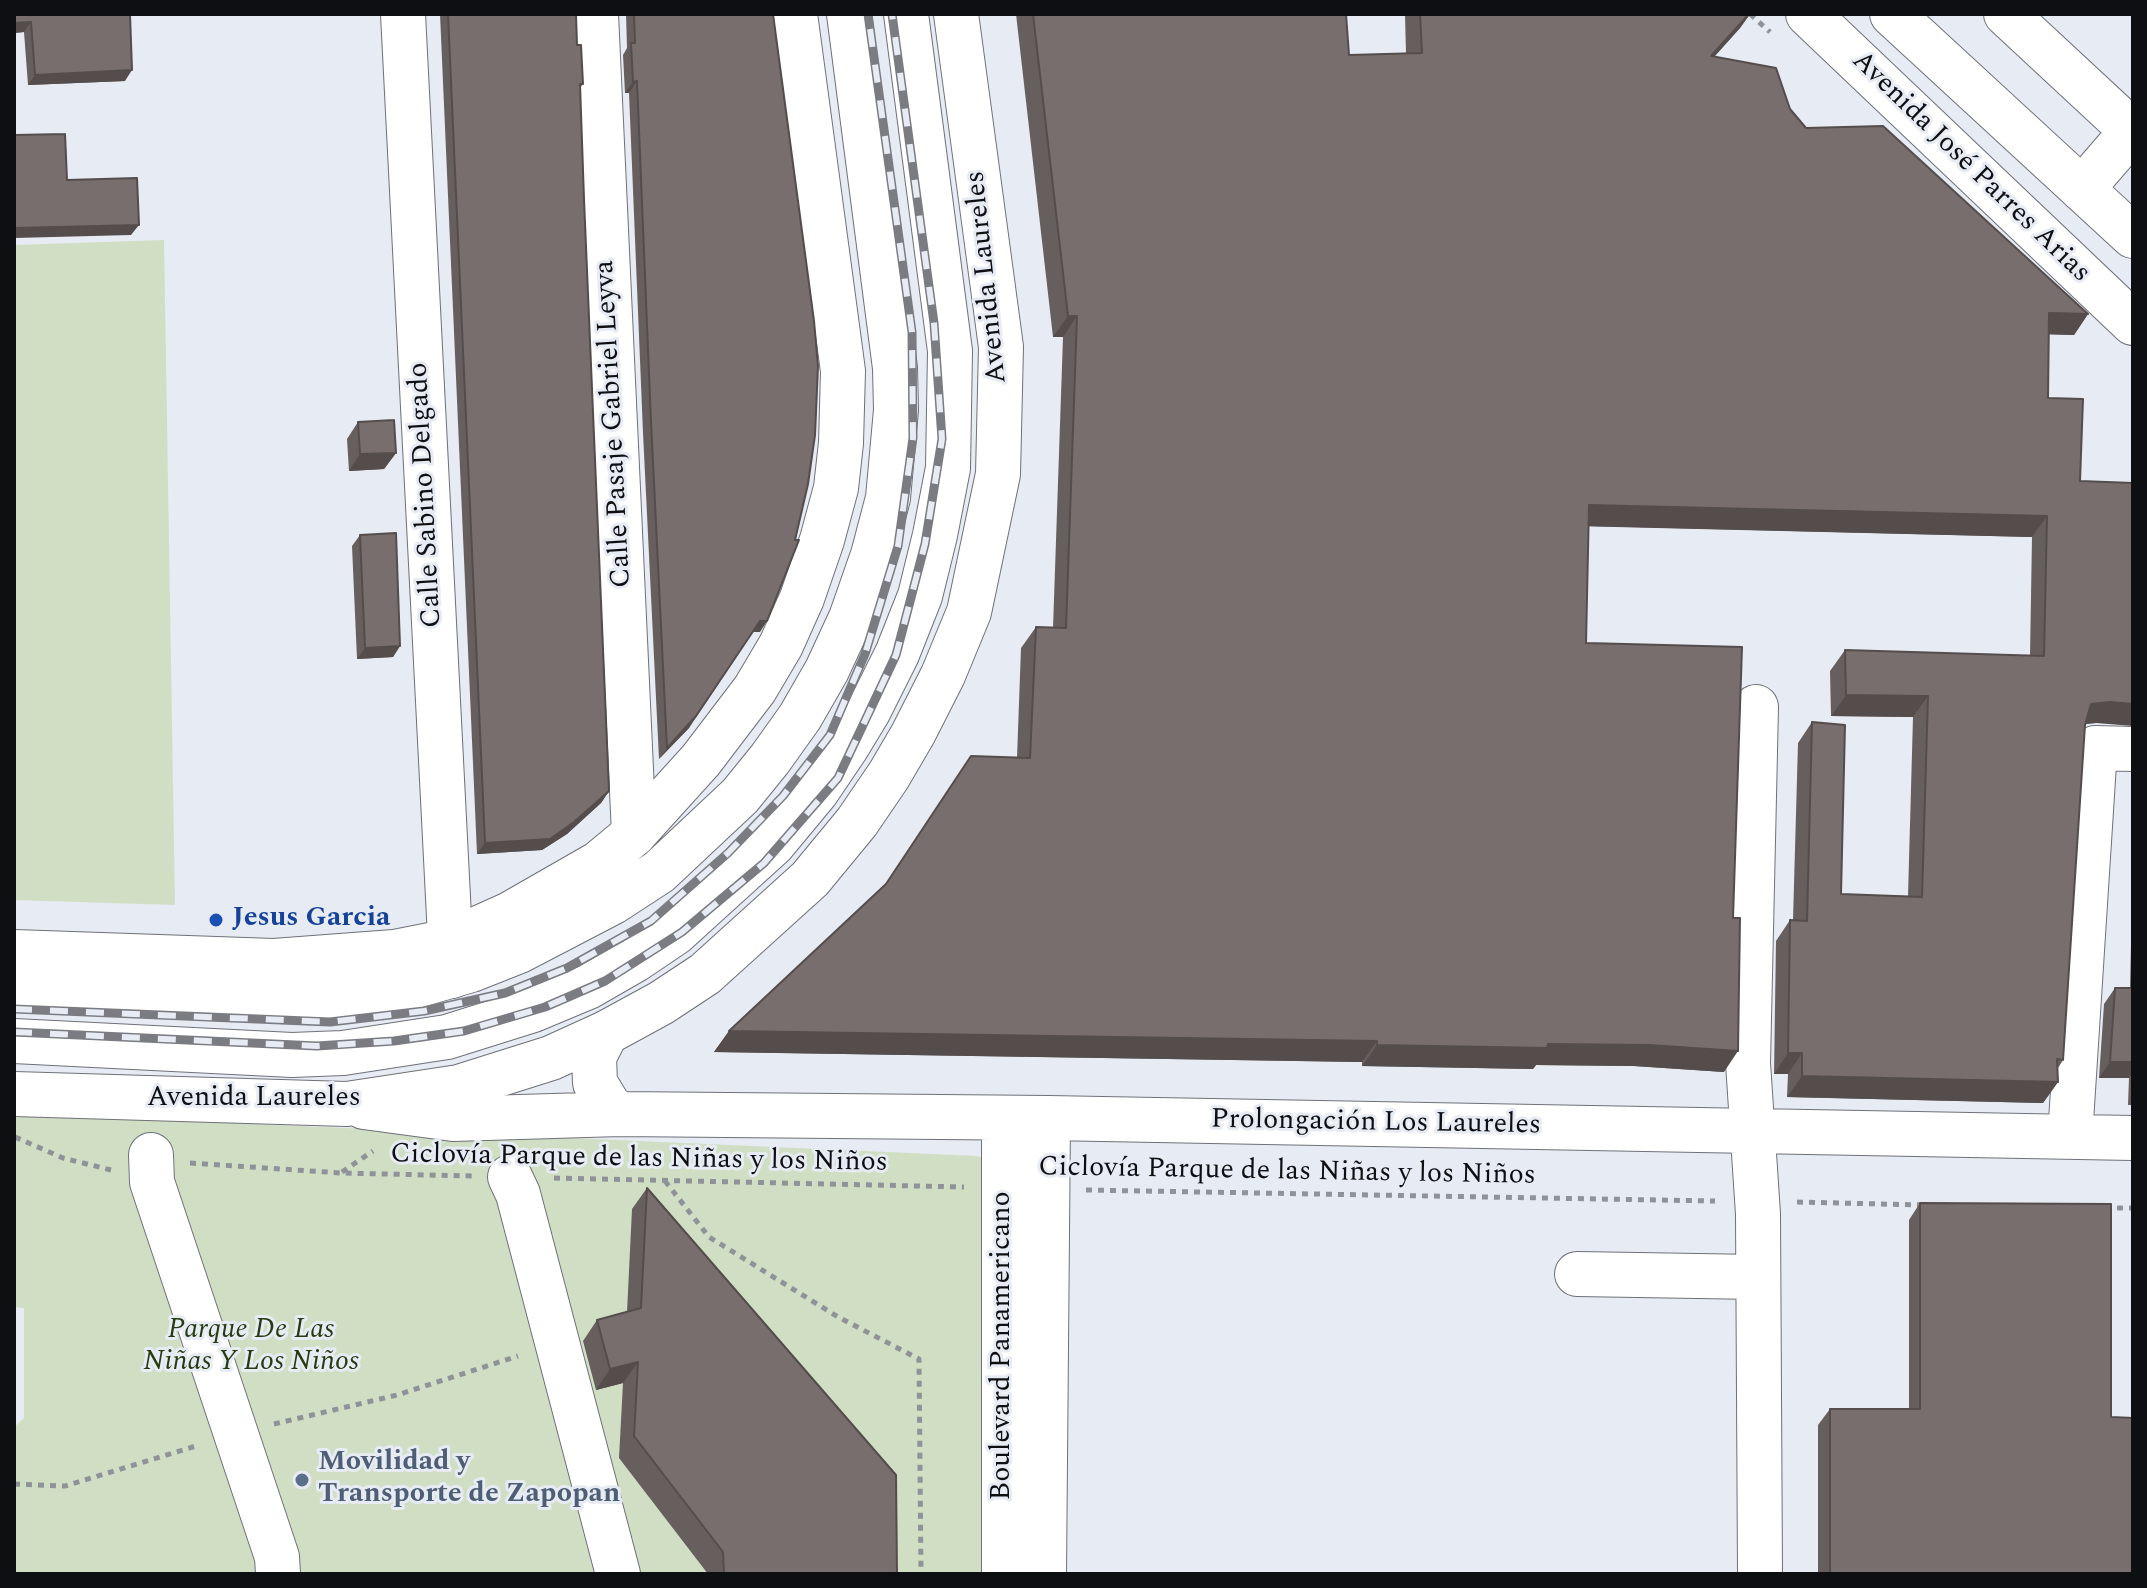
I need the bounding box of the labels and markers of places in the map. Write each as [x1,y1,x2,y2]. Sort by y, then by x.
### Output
place label: Jesus Garcia [232,903,391,937]
marker: Jesus Garcia [207,911,225,929]
place label: Movilidad y Transporte de Zapopan [318,1447,620,1513]
marker: Movilidad y Transporte de Zapopan [293,1471,311,1489]

